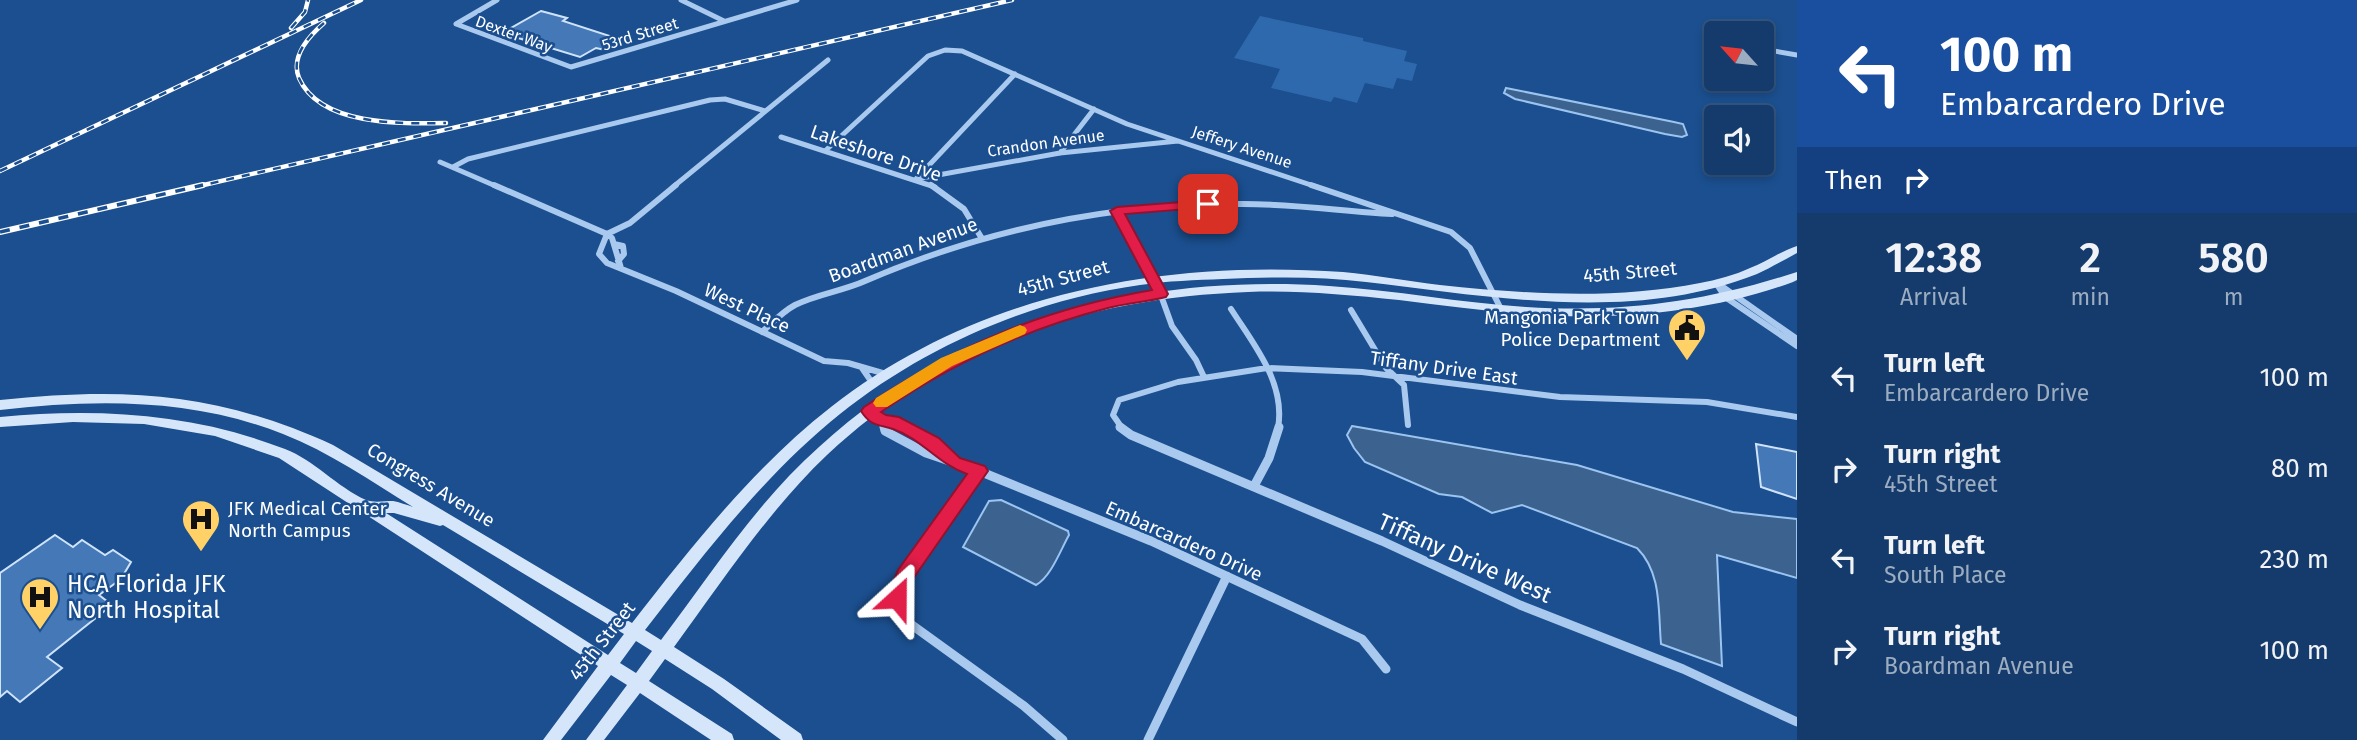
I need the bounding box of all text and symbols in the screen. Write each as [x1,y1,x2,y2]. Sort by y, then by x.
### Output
street label: Dexter Way [473,11,555,57]
street label: 53rd Street [600,13,681,55]
north arrow [1704,21,1774,91]
map controls [1704,21,1774,175]
text: 100 m [1940,25,2073,84]
icon: left [1825,28,1916,119]
text: Embarcardero Drive [1940,85,2226,123]
button: sound [1704,105,1774,175]
street label: Lakeshore Drive [807,120,945,186]
street label: Jeffery Avenue [1189,122,1295,172]
street label: Crandon Avenue [986,125,1106,161]
icon: right [1897,161,1935,199]
text: Then [1825,165,1883,196]
pin [1178,174,1238,234]
icon: arrive [1189,185,1227,223]
street label: Boardman Avenue [825,212,981,288]
text: 12:38 [1885,233,1982,283]
text: 2 [2079,233,2101,283]
text: 580 [2198,233,2269,283]
street label: 45th Street [1015,255,1111,301]
street label: 45th Street [1582,256,1678,288]
street label: West Place [700,278,794,338]
text: Arrival [1900,283,1967,311]
text: min [2070,283,2110,311]
text: m [2224,283,2243,311]
place label: Mangonia Park Town Police Department [1484,306,1660,351]
public building icon: Mangonia Park Town Police Department [1666,307,1708,362]
street label: Tiffany Drive East [1369,346,1519,390]
text: Turn left [1884,348,1985,379]
icon: left [1825,359,1863,397]
text: 100 m [2260,362,2329,393]
text: Embarcardero Drive [1884,379,2089,407]
street label: Congress Avenue [363,438,499,532]
text: Turn right [1884,439,2001,470]
icon: right [1825,450,1863,488]
text: 80 m [2271,453,2329,484]
text: 45th Street [1884,470,1998,498]
street label: Embarcardero Drive [1102,496,1266,586]
place label: JFK Medical Center North Campus [228,497,388,542]
hospital icon: JFK Medical Center North Campus [180,498,222,553]
street label: Tiffany Drive West [1374,507,1557,609]
text: Turn left [1884,530,1985,561]
icon: left [1825,541,1863,579]
text: 230 m [2260,544,2329,575]
position arrow [860,561,934,635]
text: South Place [1884,561,2007,589]
place label: HCA Florida JFK North Hospital [67,570,226,624]
hospital icon: HCA Florida JFK North Hospital [19,576,61,631]
street label: 45th Street [564,597,640,685]
text: Turn right [1884,621,2001,652]
icon: right [1825,632,1863,670]
text: 100 m [2260,635,2329,666]
text: Boardman Avenue [1884,652,2074,680]

